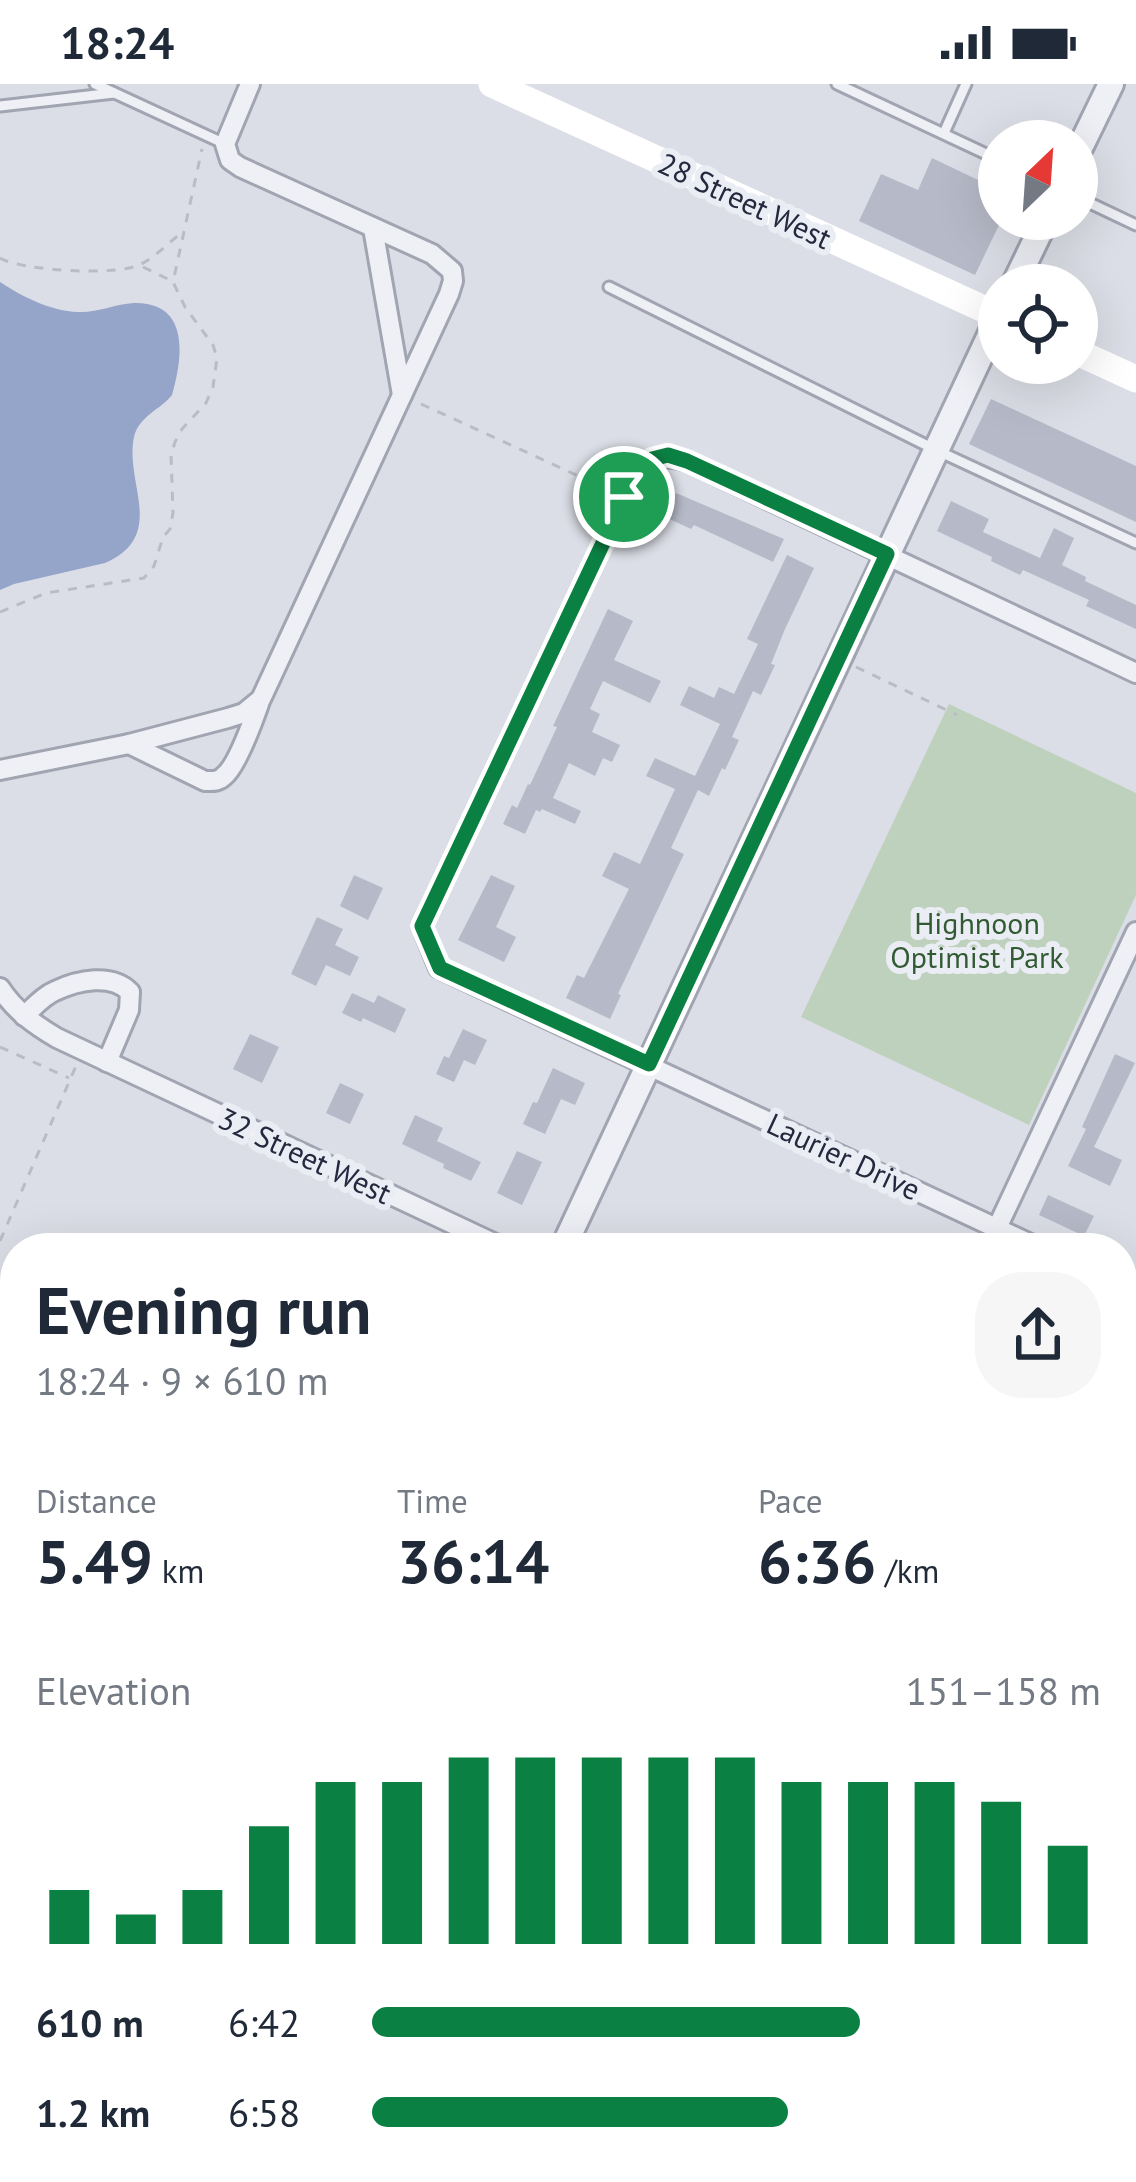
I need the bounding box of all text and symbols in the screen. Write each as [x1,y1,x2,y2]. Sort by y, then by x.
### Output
text: 18:24 [60,13,174,71]
north arrow [978,120,1098,240]
map controls [978,120,1098,384]
street label: 28 Street West [652,143,838,257]
button: locate [978,264,1098,384]
pin [573,446,675,548]
icon: arrive [591,464,657,530]
park label: Highnoon Optimist Park [890,903,1064,976]
street label: 32 Street West [212,1098,398,1212]
street label: Laurier Drive [761,1103,927,1209]
text: Evening run [36,1267,371,1352]
button: share [975,1272,1101,1398]
text: 18:24 · 9 × 610 m [36,1355,328,1406]
text: Distance [36,1479,157,1522]
text: Time [397,1479,468,1522]
text: Pace [758,1479,823,1522]
text: 5.49 [36,1522,153,1600]
text: 36:14 [397,1522,549,1600]
text: 6:36 [758,1522,876,1600]
text: km [153,1549,204,1592]
text: /km [876,1549,939,1592]
text: Elevation [36,1665,191,1716]
text: 151–158 m [906,1665,1101,1716]
text: 610 m [36,1997,144,2048]
text: 6:42 [228,1997,300,2048]
text: 1.2 km [36,2087,150,2138]
text: 6:58 [228,2087,300,2138]

